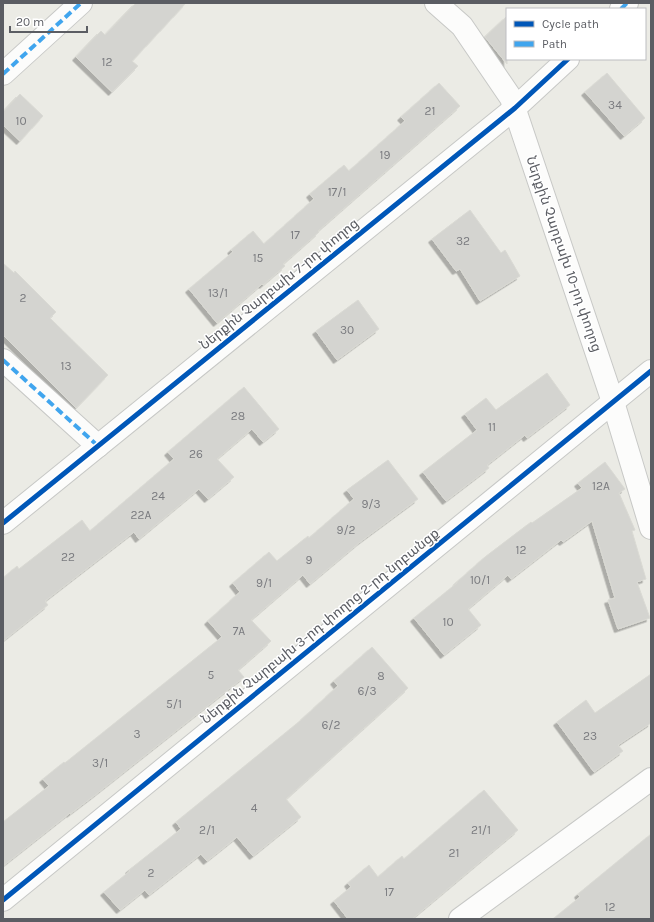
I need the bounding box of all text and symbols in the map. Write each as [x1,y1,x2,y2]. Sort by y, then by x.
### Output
scale bar [10,8,87,34]
legend [506,8,646,60]
text: 20 m [16,15,44,29]
text: Cycle path [542,17,599,31]
text: Path [542,37,567,51]
house number: 12 [102,55,113,69]
house number: 34 [608,98,622,112]
house number: 21 [425,104,435,118]
house number: 10 [15,114,27,128]
house number: 19 [380,148,390,162]
street label: Ներքին Չարբախ 10-րդ փողոց [522,154,606,354]
house number: 17/1 [328,185,346,199]
street label: Ներքին Չարբախ 7-րդ փողոց [196,215,362,353]
house number: 17 [290,228,300,242]
house number: 32 [456,234,470,248]
house number: 15 [253,251,264,265]
house number: 13/1 [208,286,228,300]
house number: 2 [20,291,27,305]
house number: 30 [340,323,354,337]
house number: 13 [60,359,72,373]
house number: 28 [231,409,245,423]
house number: 11 [488,420,496,434]
house number: 26 [189,447,203,461]
house number: 12A [592,479,610,493]
house number: 24 [151,489,165,503]
house number: 9/3 [361,497,381,511]
house number: 22A [131,508,152,522]
house number: 9/2 [336,523,356,537]
street label: Ներքին Չարբախ 3-րդ փողոց 2-րդ նրբանցք [197,525,443,727]
house number: 12 [516,543,527,557]
house number: 22 [61,550,75,564]
house number: 9 [306,553,313,567]
house number: 10/1 [470,573,490,587]
house number: 9/1 [256,576,272,590]
house number: 10 [442,615,454,629]
house number: 7A [233,624,245,638]
house number: 5 [208,668,215,682]
house number: 8 [377,669,385,683]
house number: 6/3 [357,684,377,698]
house number: 5/1 [166,697,182,711]
house number: 6/2 [321,718,341,732]
house number: 3 [133,727,141,741]
house number: 23 [583,729,597,743]
house number: 3/1 [92,756,108,770]
house number: 4 [251,801,258,815]
house number: 2/1 [199,823,215,837]
house number: 21/1 [471,823,491,837]
house number: 21 [449,846,459,860]
house number: 2 [148,866,155,880]
house number: 17 [384,885,394,899]
house number: 12 [605,900,616,914]

